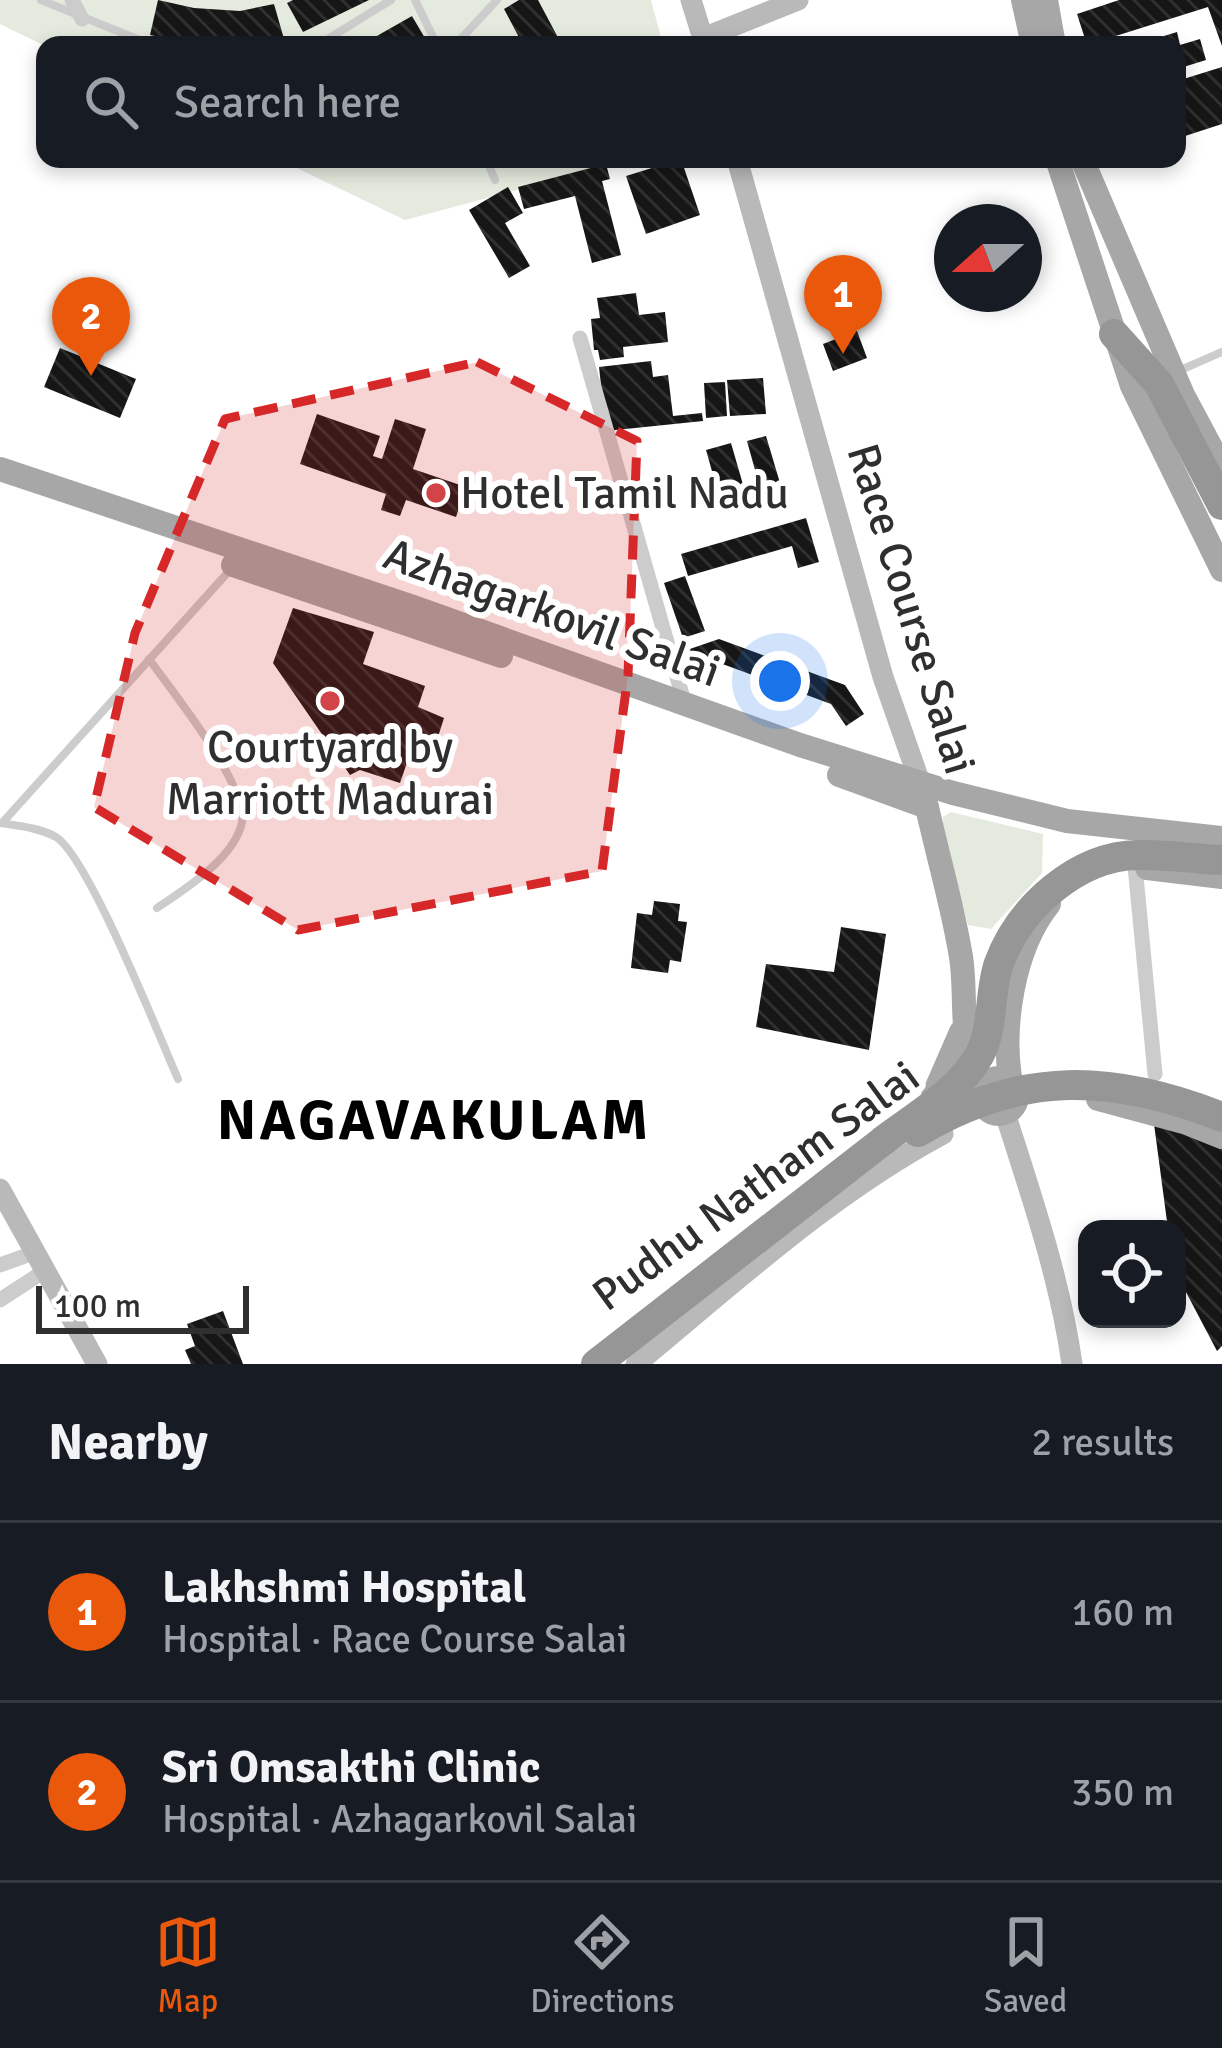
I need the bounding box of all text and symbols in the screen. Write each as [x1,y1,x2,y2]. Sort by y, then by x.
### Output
search box [36,36,1186,168]
icon: search [78,69,144,135]
text: Search here [174,75,401,130]
north arrow [934,204,1042,312]
pin: 1 [804,255,882,354]
pin: 2 [52,277,130,376]
street label: Race Course Salai [835,437,987,781]
place label: Hotel Tamil Nadu [460,466,789,521]
marker: Hotel Tamil Nadu [423,480,449,506]
street label: Azhagarkovil Salai [376,527,728,699]
your location [750,651,810,711]
marker: Courtyard by Marriott Madurai [317,688,343,714]
place label: Courtyard by Marriott Madurai [166,720,494,827]
street label: Pudhu Natham Salai [582,1049,930,1323]
district label: NAGAVAKULAM [217,1085,651,1156]
map controls [1078,1220,1186,1328]
button: locate [1078,1220,1186,1328]
scale bar [36,1280,249,1333]
text: 100 m [54,1286,141,1327]
text: Nearby [48,1411,208,1474]
text: 2 results [1031,1418,1174,1466]
text: Lakhshmi Hospital [162,1560,526,1615]
text: 1 [76,1588,98,1636]
text: 160 m [1071,1588,1174,1636]
text: Hospital · Race Course Salai [162,1615,627,1663]
text: Sri Omsakthi Clinic [162,1740,540,1795]
text: 2 [76,1768,98,1816]
text: 350 m [1071,1768,1174,1816]
text: Hospital · Azhagarkovil Salai [162,1795,637,1843]
tab: Map [155,1909,221,2022]
tab: Directions [530,1909,675,2022]
tab: Saved [984,1909,1067,2022]

